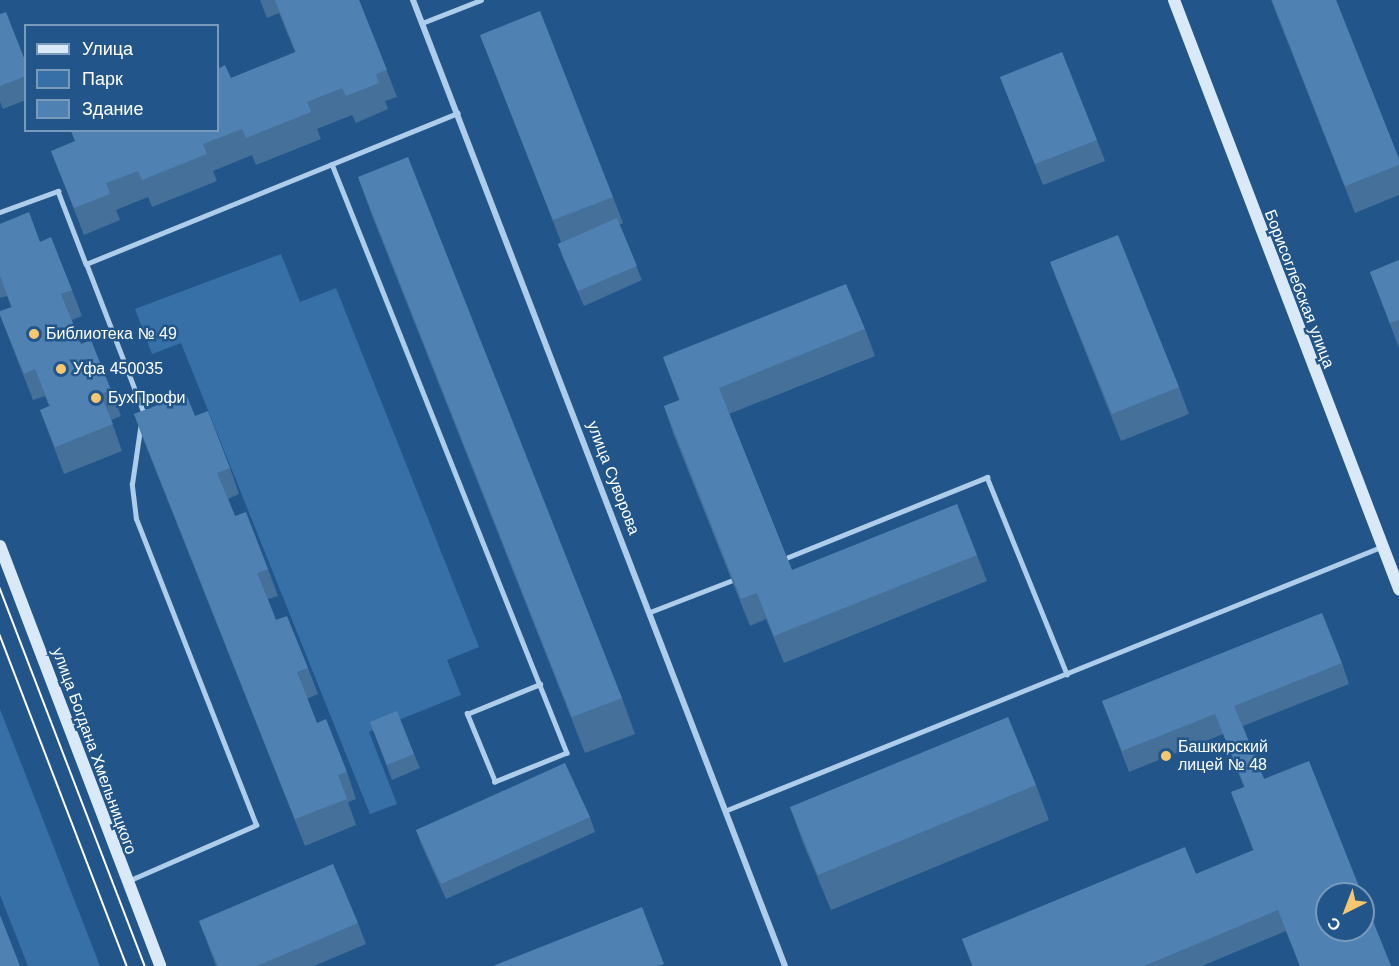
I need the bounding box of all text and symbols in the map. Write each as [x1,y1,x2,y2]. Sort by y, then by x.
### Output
legend [24,24,219,132]
text: Улица [82,39,133,59]
text: Парк [82,69,123,89]
text: Здание [82,99,143,119]
street label: Борисоглебская улица [1260,207,1338,371]
place label: Библиотека № 49 [46,324,177,344]
marker: Библиотека № 49 [27,327,41,341]
place label: Уфа 450035 [73,359,163,379]
marker: Уфа 450035 [54,362,68,376]
place label: БухПрофи [108,388,186,408]
marker: БухПрофи [89,391,103,405]
street label: улица Суворова [582,418,644,538]
street label: улица Богдана Хмельницкого [48,645,140,857]
place label: Башкирский лицей № 48 [1178,737,1268,775]
marker: Башкирский лицей № 48 [1159,749,1173,763]
north arrow [1315,882,1375,942]
text: С [1324,914,1344,934]

